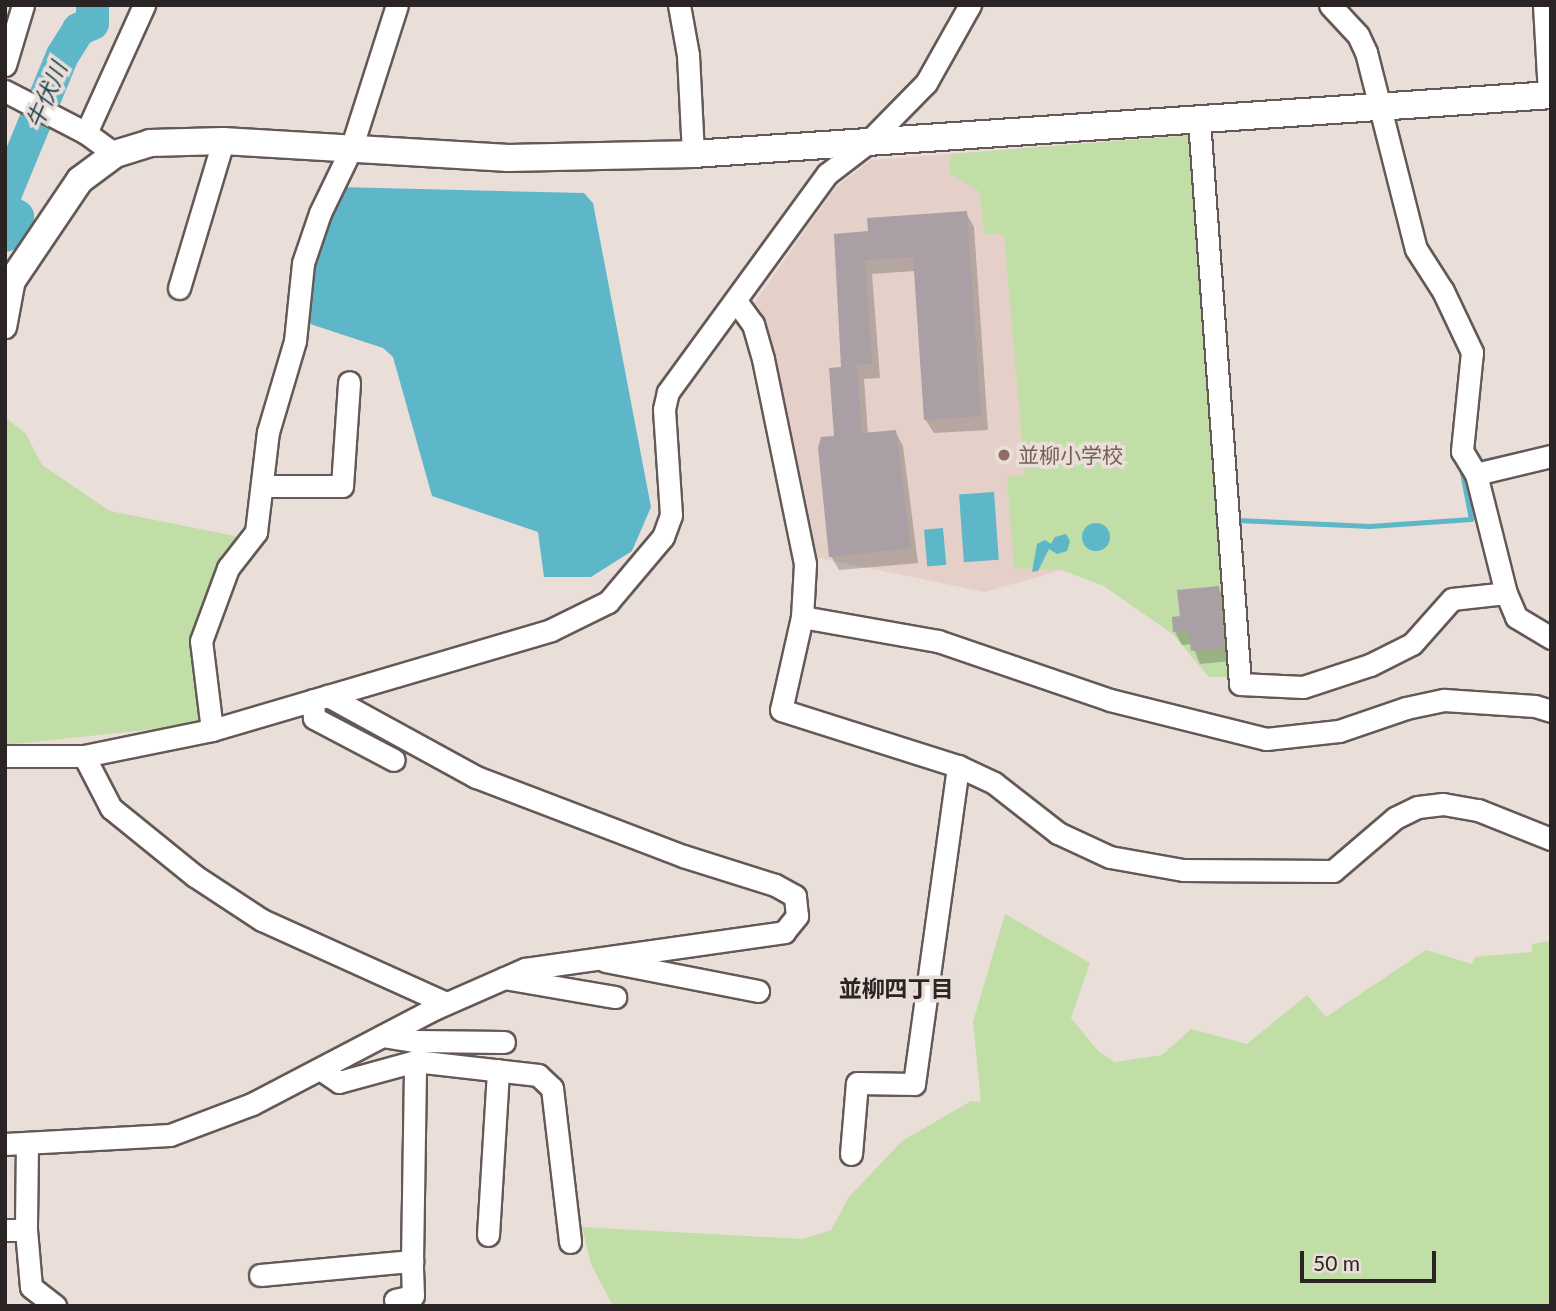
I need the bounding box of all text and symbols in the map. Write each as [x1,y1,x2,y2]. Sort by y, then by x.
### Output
water label: 牛伏川 [20,58,72,132]
place label: 並柳小学校 [1018,442,1123,468]
marker: 並柳小学校 [996,447,1012,463]
district label: 並柳四丁目 [839,974,953,1002]
scale bar [1304,1238,1440,1282]
text: 50 m [1313,1250,1360,1275]

